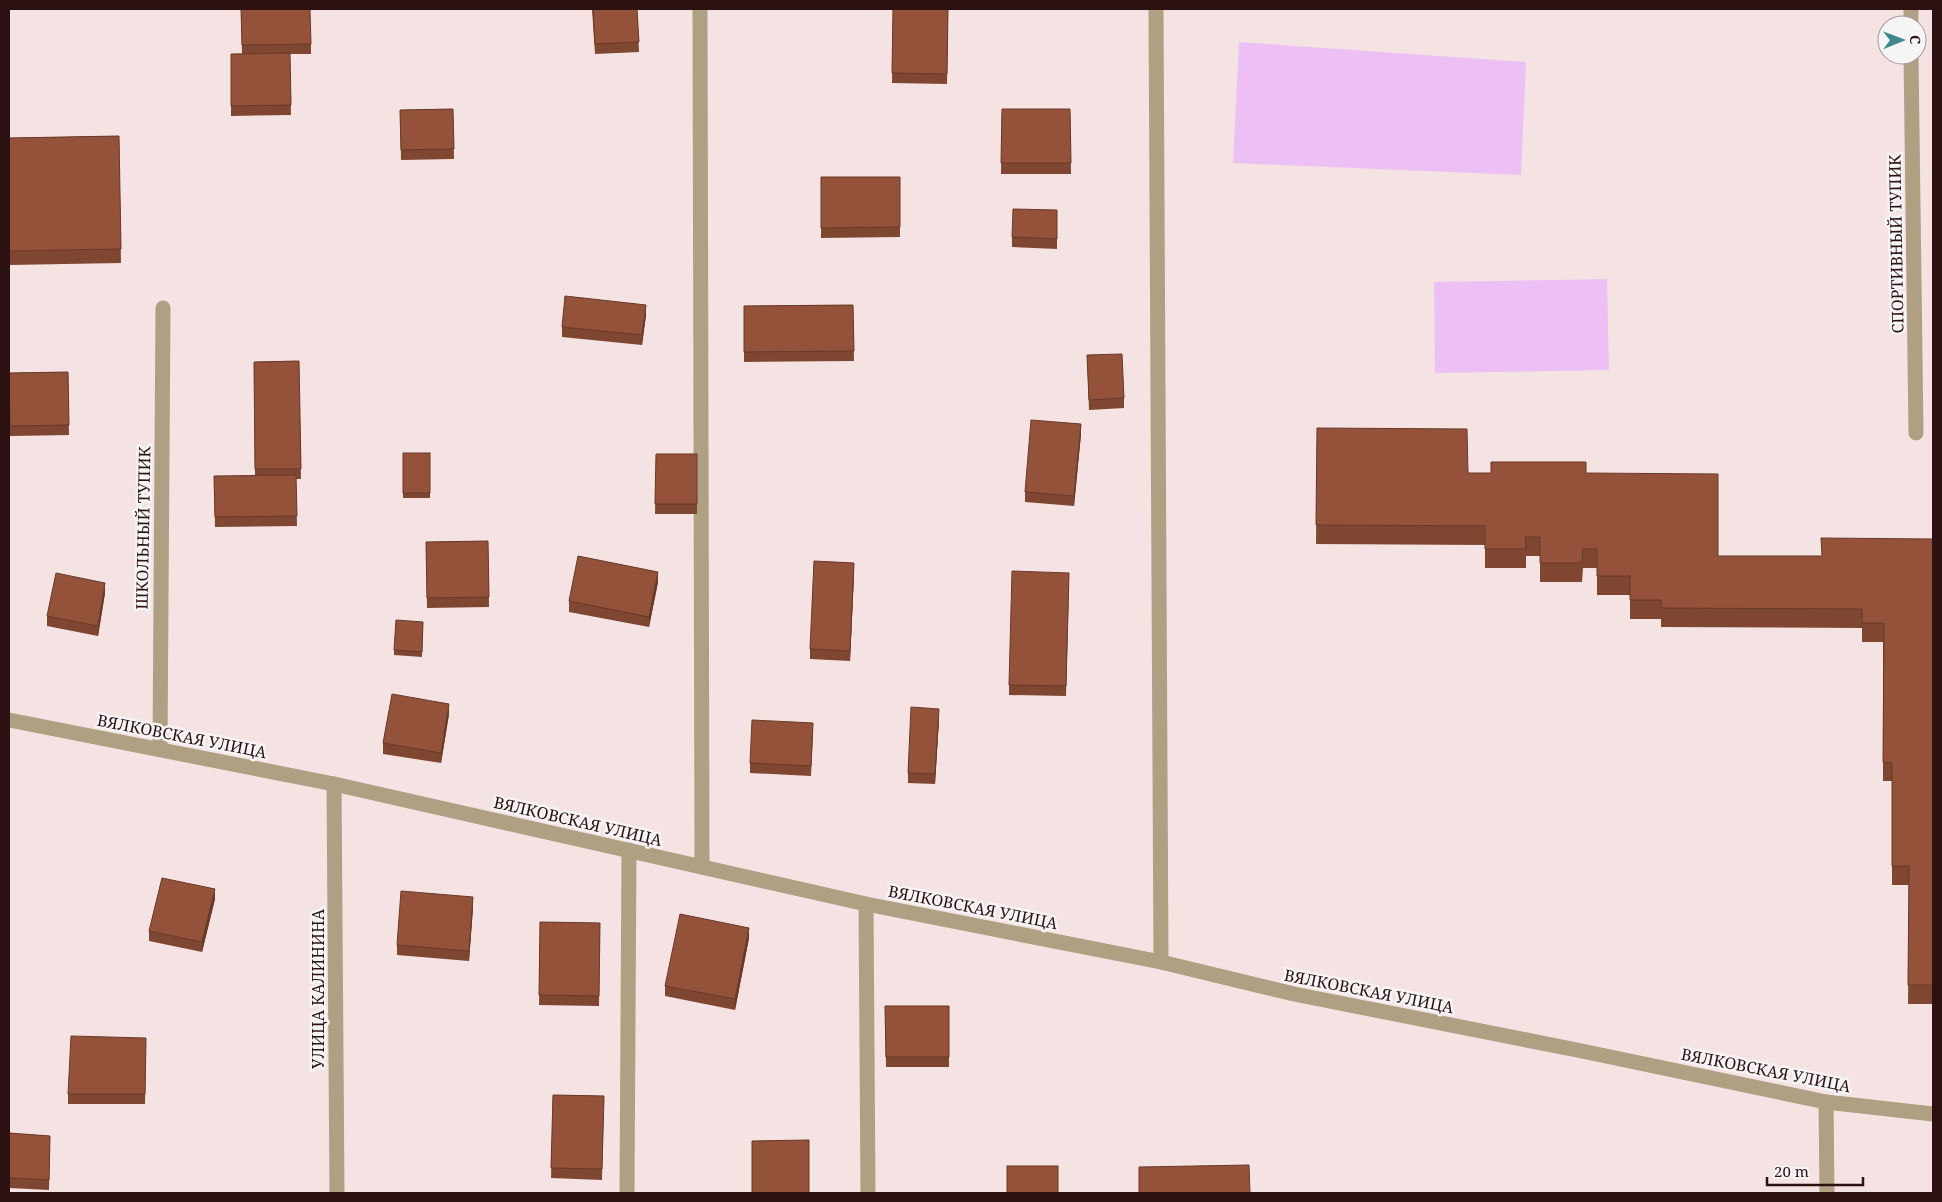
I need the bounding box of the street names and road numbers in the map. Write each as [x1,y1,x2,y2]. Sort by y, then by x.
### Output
street label: СПОРТИВНЫЙ ТУПИК [1883,154,1909,334]
street label: ШКОЛЬНЫЙ ТУПИК [131,445,155,610]
street label: ВЯЛКОВСКАЯ УЛИЦА [95,709,269,763]
street label: ВЯЛКОВСКАЯ УЛИЦА [492,791,665,851]
street label: ВЯЛКОВСКАЯ УЛИЦА [886,880,1060,934]
street label: УЛИЦА КАЛИНИНА [307,908,329,1069]
street label: ВЯЛКОВСКАЯ УЛИЦА [1282,964,1456,1018]
street label: ВЯЛКОВСКАЯ УЛИЦА [1679,1043,1853,1097]

